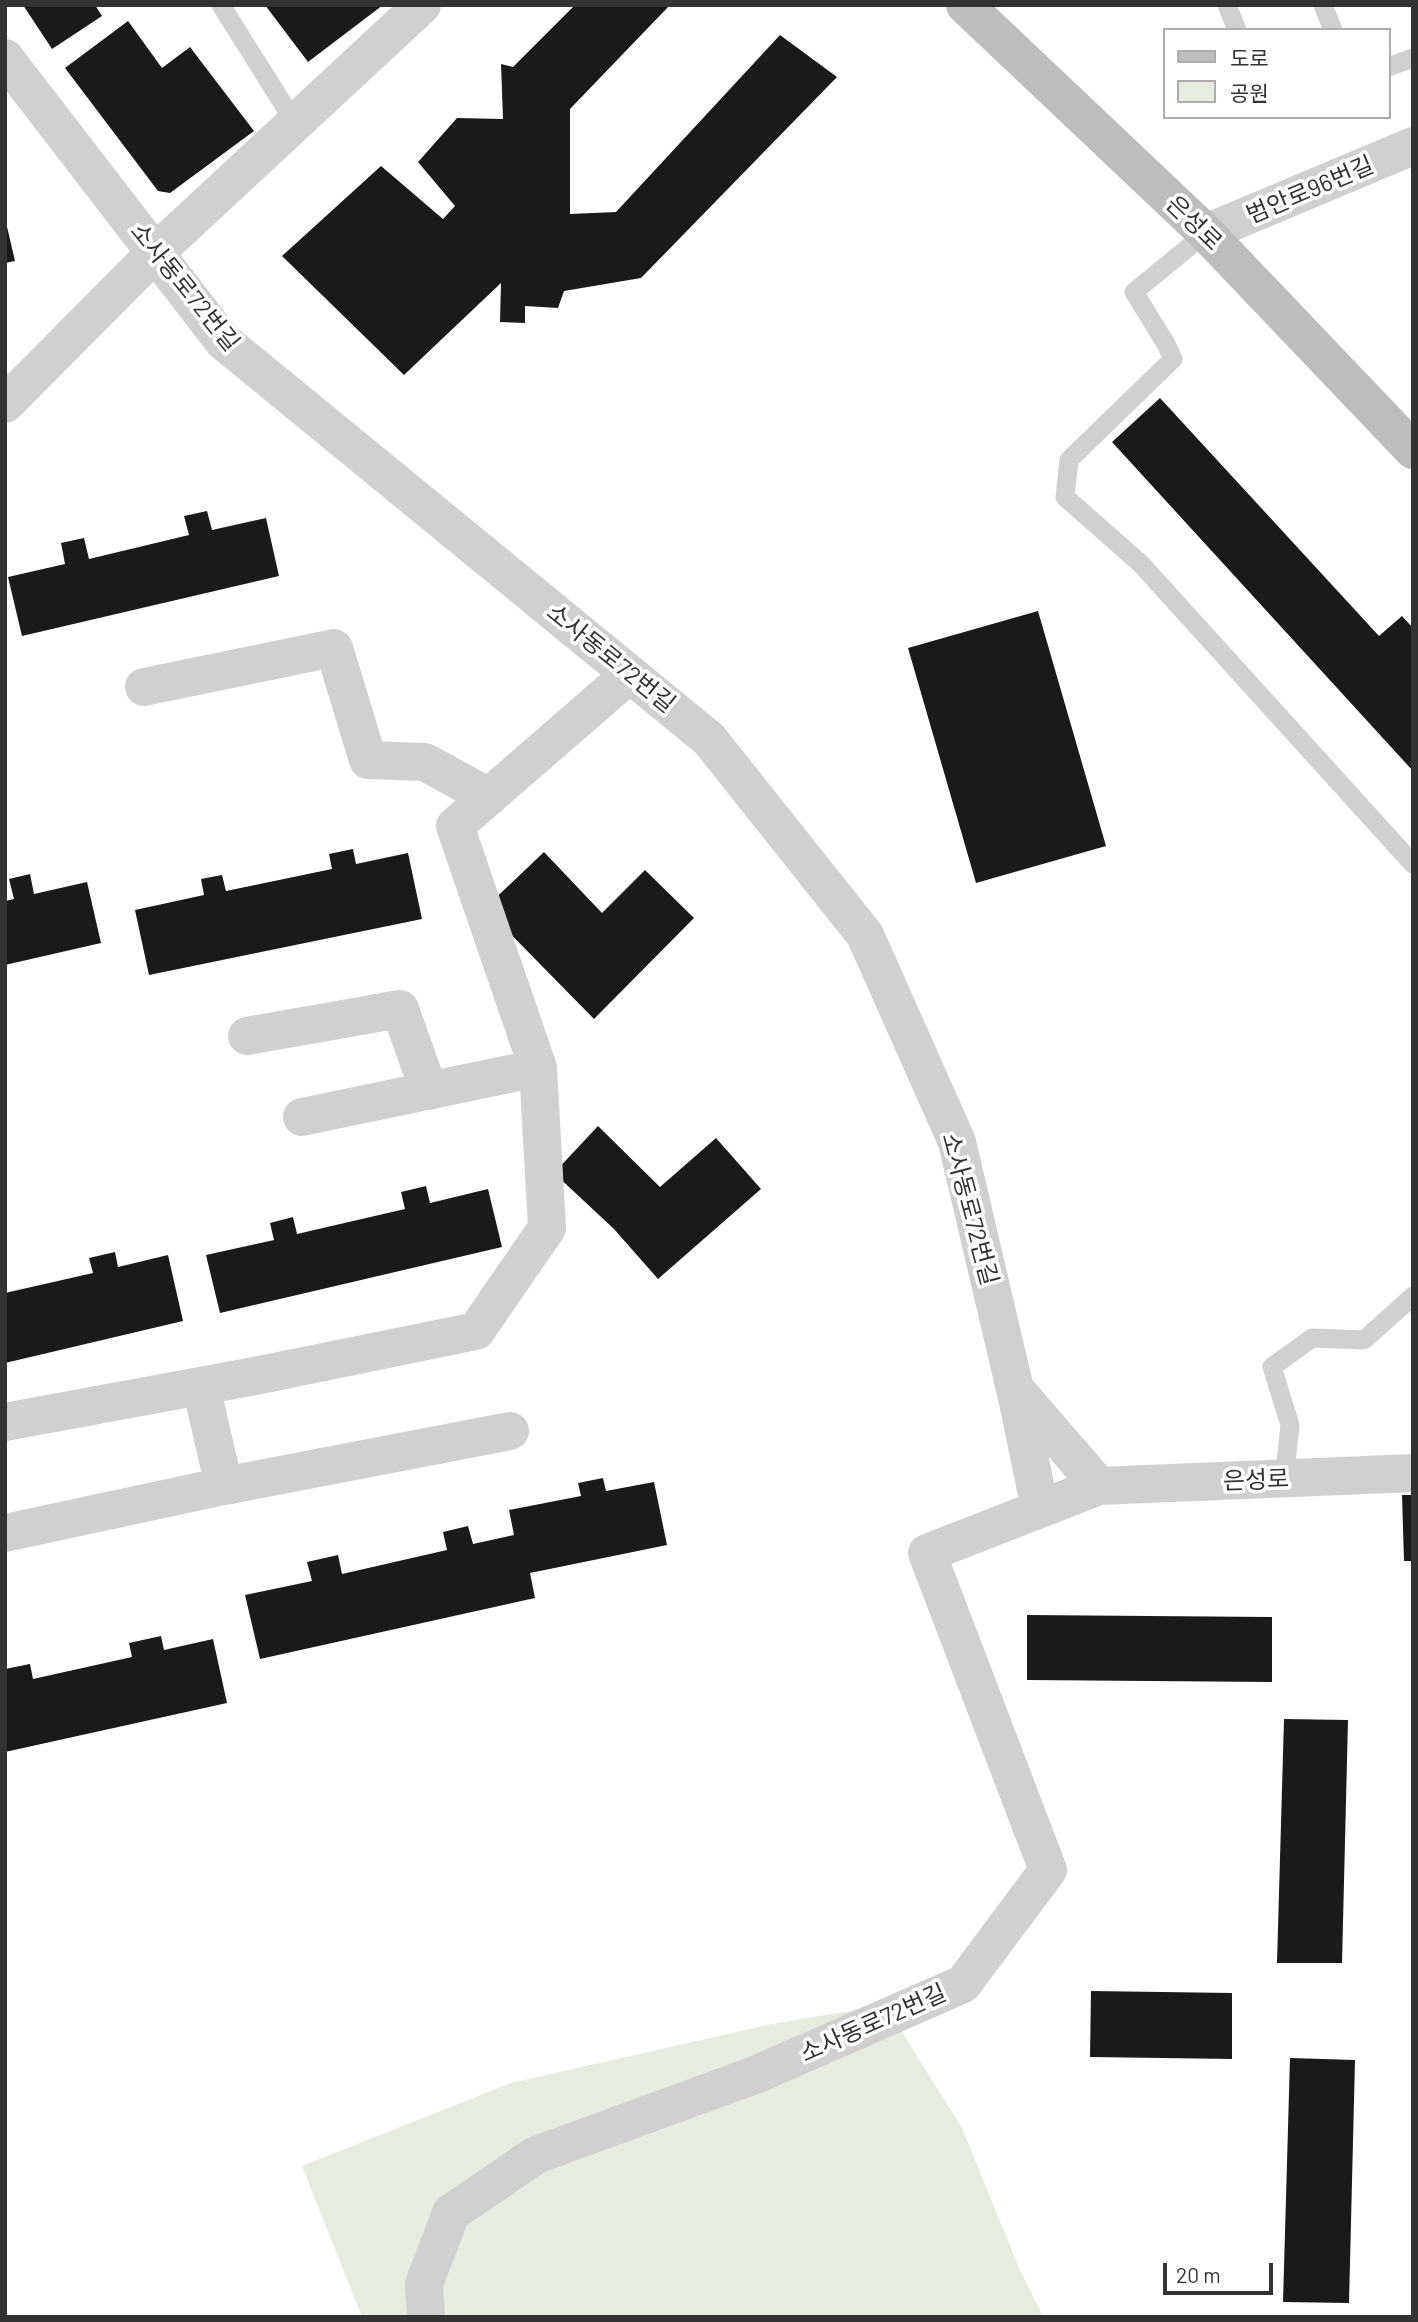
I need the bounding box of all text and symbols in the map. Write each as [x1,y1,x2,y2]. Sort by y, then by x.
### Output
legend [1162,28,1390,119]
text: 도로 [1230,45,1269,70]
text: 공원 [1230,80,1269,105]
street label: 범안로96번길 [1242,150,1378,230]
street label: 은성로 [1160,190,1228,256]
street label: 소사동로72번길 [125,217,245,357]
street label: 소사동로72번길 [541,598,681,718]
street label: 소사동로72번길 [936,1130,1004,1288]
street label: 은성로 [1222,1464,1290,1496]
street label: 소사동로72번길 [796,1978,950,2068]
scale bar [1166,2248,1276,2292]
text: 20 m [1176,2262,1221,2287]

